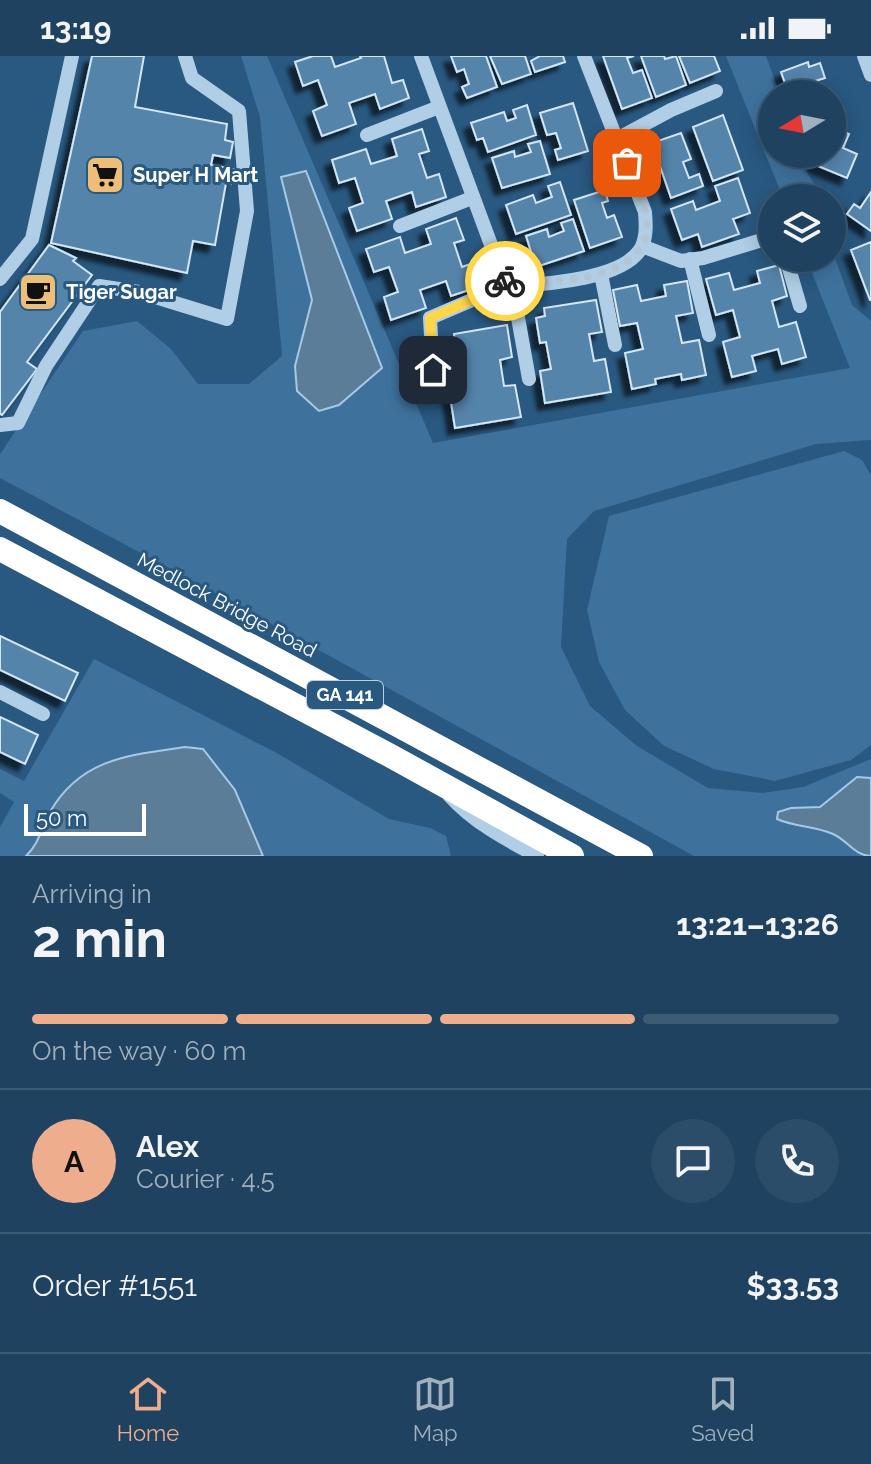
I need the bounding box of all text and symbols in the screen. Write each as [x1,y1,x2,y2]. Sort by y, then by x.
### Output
text: 13:19 [40,11,111,46]
north arrow [758,80,846,168]
map controls [758,80,846,272]
pin [593,129,661,197]
icon: bag [605,141,649,185]
supermarket icon: Super H Mart [84,154,126,196]
place label: Super H Mart [133,163,258,187]
button: layers [758,184,846,272]
courier [465,241,545,321]
icon: bike [483,259,527,303]
cafe icon: Tiger Sugar [17,271,59,313]
place label: Tiger Sugar [66,280,177,304]
pin [399,336,467,404]
icon: home [411,348,455,392]
street label: Medlock Bridge Road [133,547,321,663]
road number: GA 141 [307,681,383,709]
scale bar [24,800,146,836]
text: 50 m [36,805,87,831]
text: Arriving in [32,879,152,909]
text: 13:21–13:26 [676,907,839,942]
text: 2 min [32,908,167,969]
text: On the way · 60 m [32,1036,247,1066]
button: chat [651,1119,735,1203]
button: phone [755,1119,839,1203]
text: Alex [136,1129,199,1164]
text: A [64,1144,84,1179]
text: Courier · 4.5 [136,1164,275,1194]
text: Order #1551 [32,1268,197,1303]
text: $33.53 [747,1268,839,1303]
tab: Home [117,1372,179,1446]
tab: Map [413,1372,458,1446]
tab: Saved [691,1372,754,1446]

